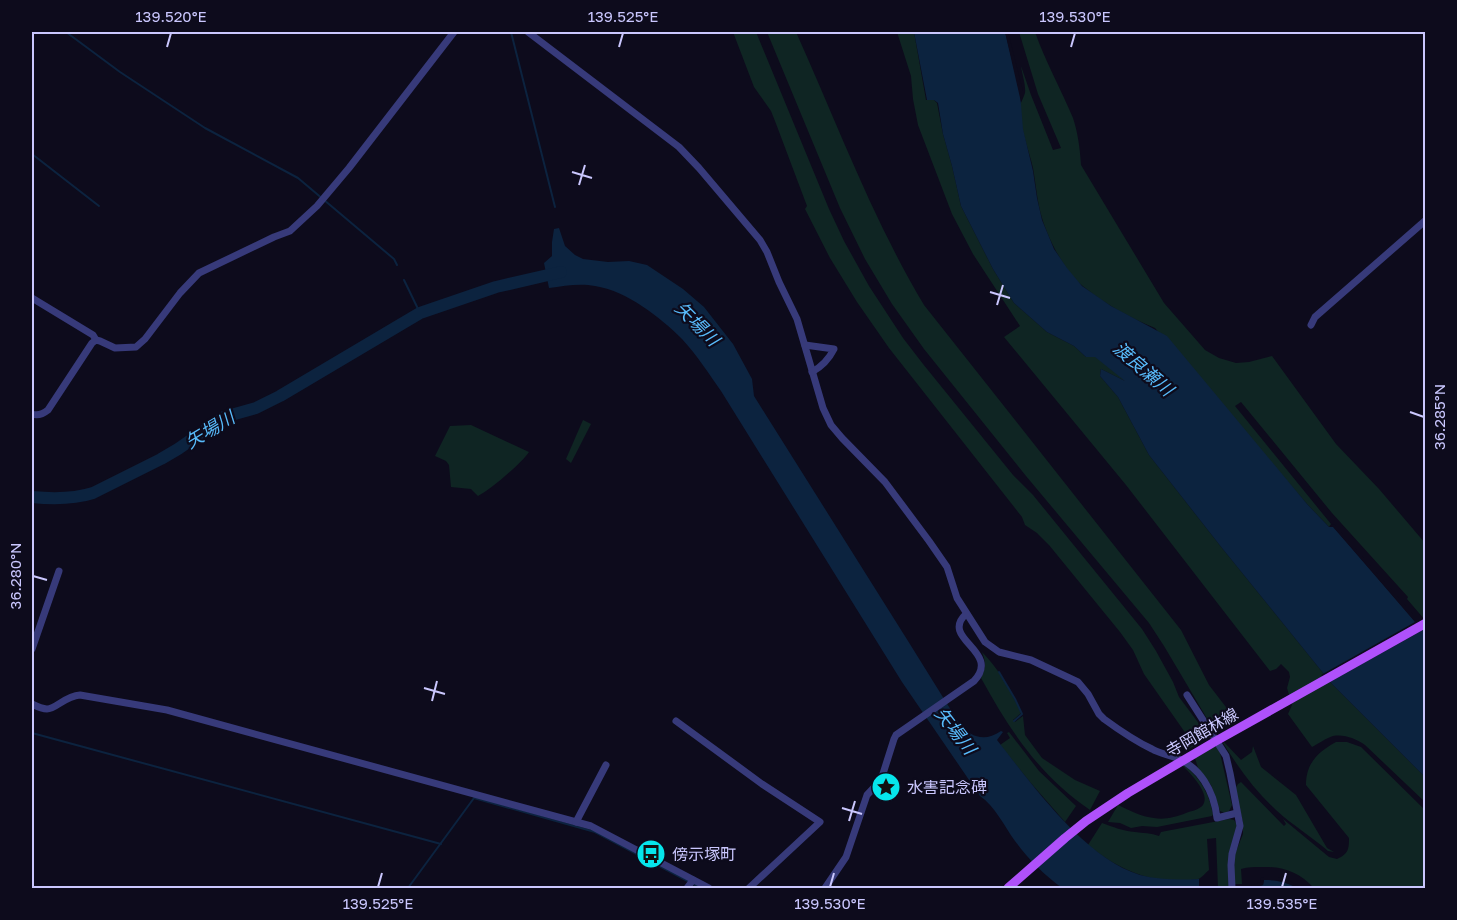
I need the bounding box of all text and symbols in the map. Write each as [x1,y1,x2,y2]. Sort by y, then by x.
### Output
text: 139.520°E [135,7,207,25]
text: 139.525°E [588,7,658,25]
text: 139.530°E [1039,7,1111,25]
water label: 矢場川 [671,296,726,352]
water label: 渡良瀬川 [1109,336,1180,401]
text: 36.285°N [1430,384,1448,450]
water label: 矢場川 [181,405,240,452]
text: 36.280°N [6,543,24,609]
water label: 矢場川 [930,702,982,760]
street label: 寺岡館林線 [1162,703,1242,761]
place icon: 水害記念碑 [870,771,902,803]
place label: 水害記念碑 [907,777,987,797]
bus stop icon: 傍示塚町 [635,838,667,870]
place label: 傍示塚町 [672,844,736,864]
text: 139.525°E [343,894,413,912]
text: 139.530°E [794,894,866,912]
text: 139.535°E [1247,894,1317,912]

